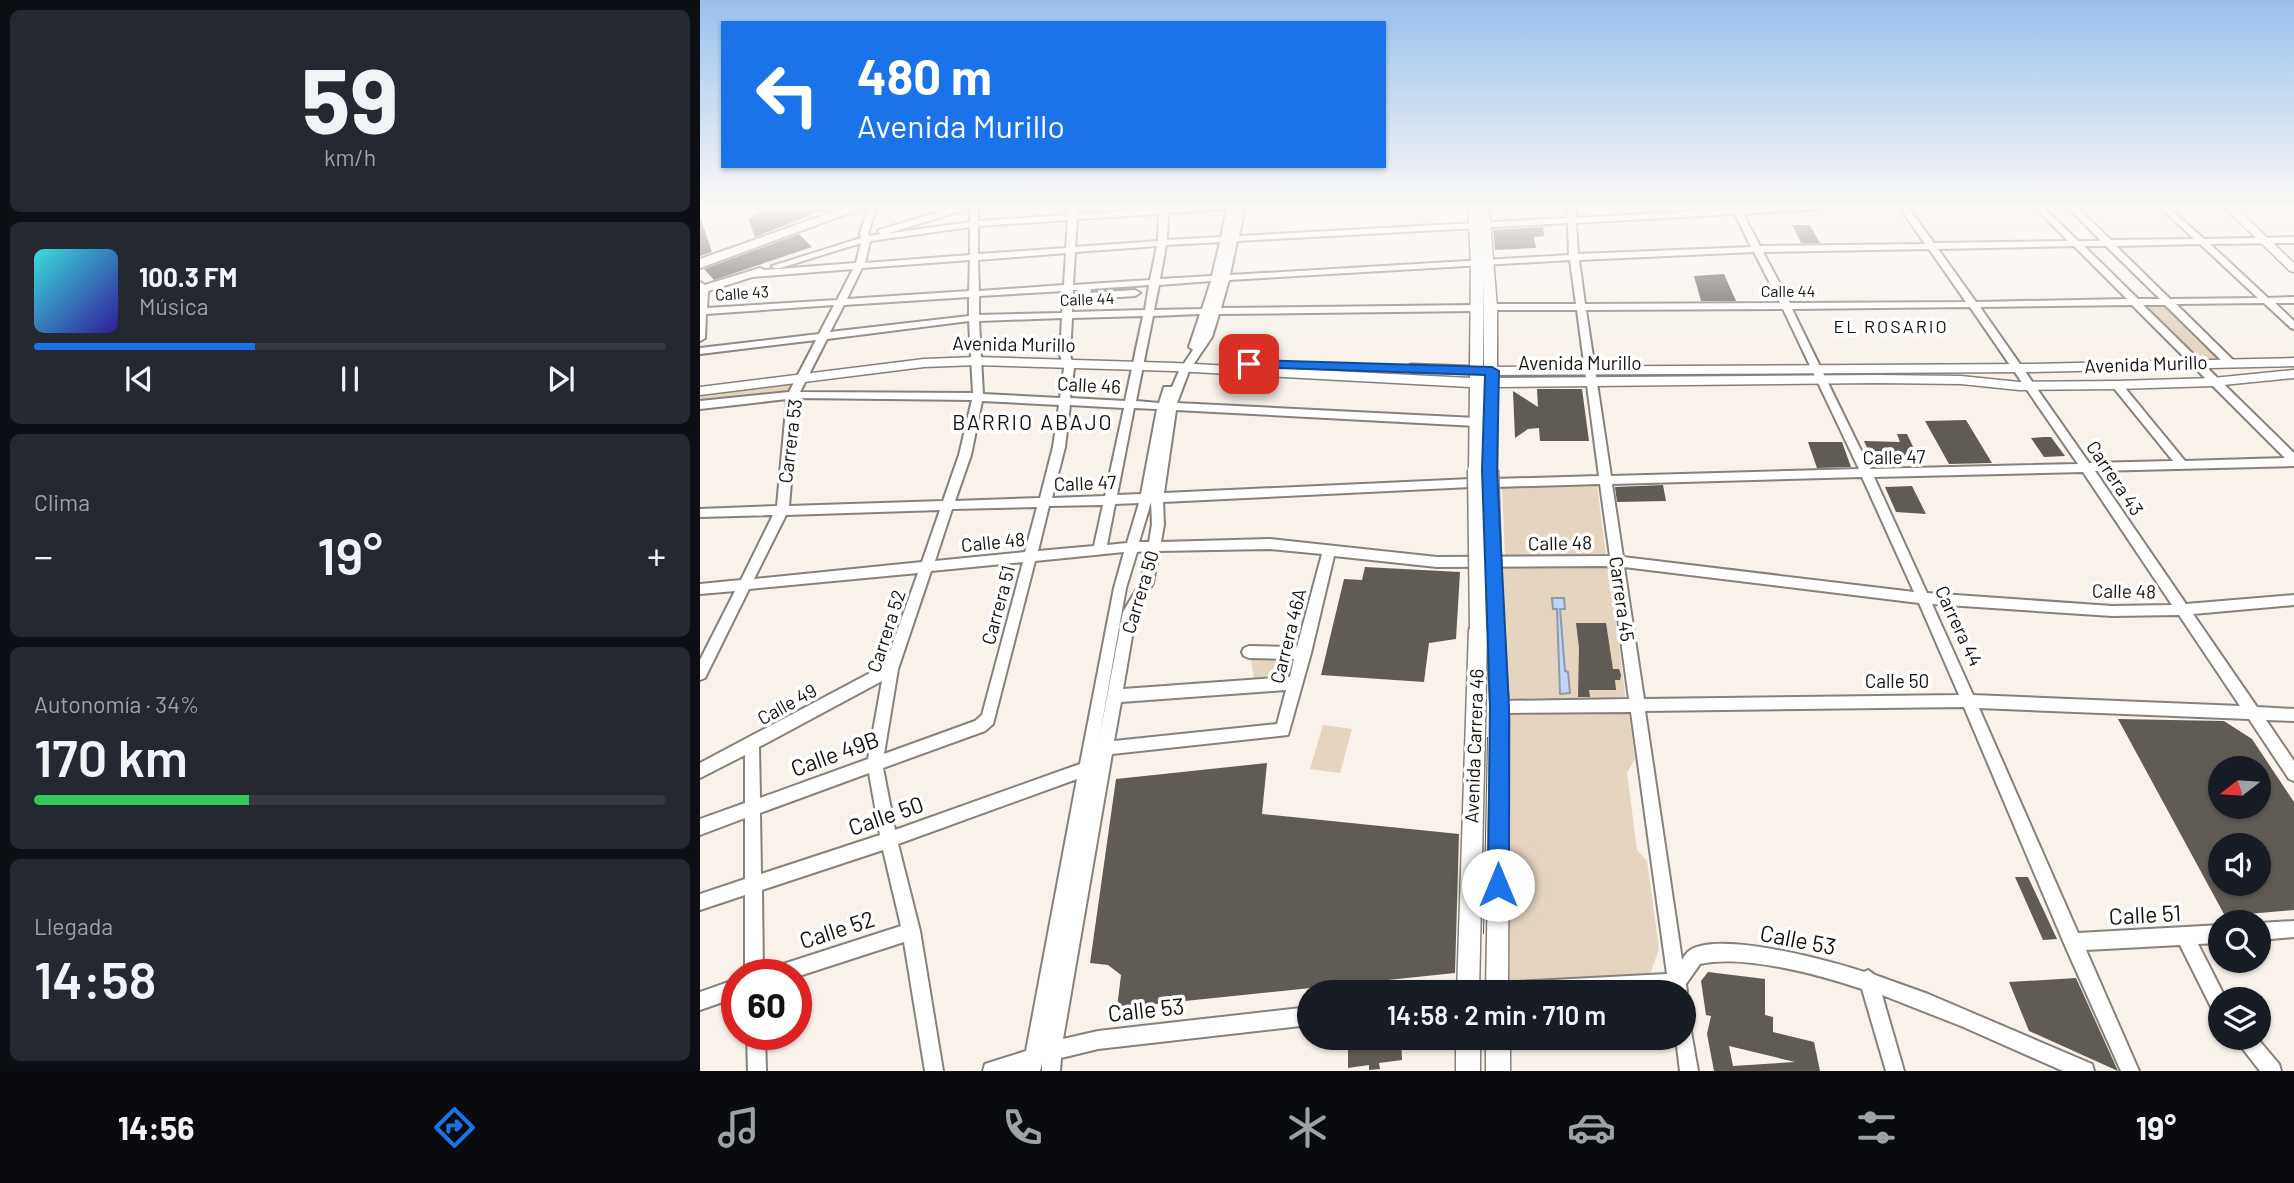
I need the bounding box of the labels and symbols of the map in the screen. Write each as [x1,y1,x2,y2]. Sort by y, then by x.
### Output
street label: Calle 43 [714,281,770,304]
street label: Calle 44 [1761,281,1815,300]
street label: Calle 44 [1059,288,1115,309]
district label: EL ROSARIO [1833,315,1949,337]
street label: Avenida Murillo [952,331,1076,356]
pin [1219,334,1279,394]
street label: Avenida Murillo [2084,350,2208,377]
street label: Avenida Murillo [1518,351,1642,374]
street label: Calle 46 [1056,371,1122,398]
street label: Carrera 53 [773,397,806,484]
district label: BARRIO ABAJO [952,409,1114,434]
street label: Carrera 43 [2082,436,2149,520]
street label: Calle 47 [1862,444,1926,469]
street label: Calle 47 [1053,470,1117,495]
street label: Calle 48 [960,527,1026,556]
street label: Calle 48 [1528,530,1592,555]
street label: Carrera 50 [1116,547,1163,636]
street label: Carrera 45 [1605,555,1640,643]
street label: Carrera 51 [976,563,1019,647]
street label: Calle 48 [2092,578,2156,603]
street label: Carrera 44 [1931,582,1988,670]
street label: Carrera 46A [1265,586,1310,686]
street label: Carrera 52 [861,587,910,675]
street label: Avenida Carrera 46 [1459,668,1488,824]
street label: Calle 50 [1865,669,1929,692]
street label: Calle 49 [753,678,820,729]
street label: Calle 49B [787,724,883,782]
north arrow [2208,756,2272,819]
street label: Calle 50 [844,789,927,841]
position arrow [1461,848,1535,922]
street label: Calle 51 [2108,898,2182,930]
street label: Calle 52 [796,904,878,954]
street label: Calle 53 [1758,918,1838,960]
speed limit sign: 60 [721,959,812,1050]
street label: Calle 53 [1106,991,1185,1027]

